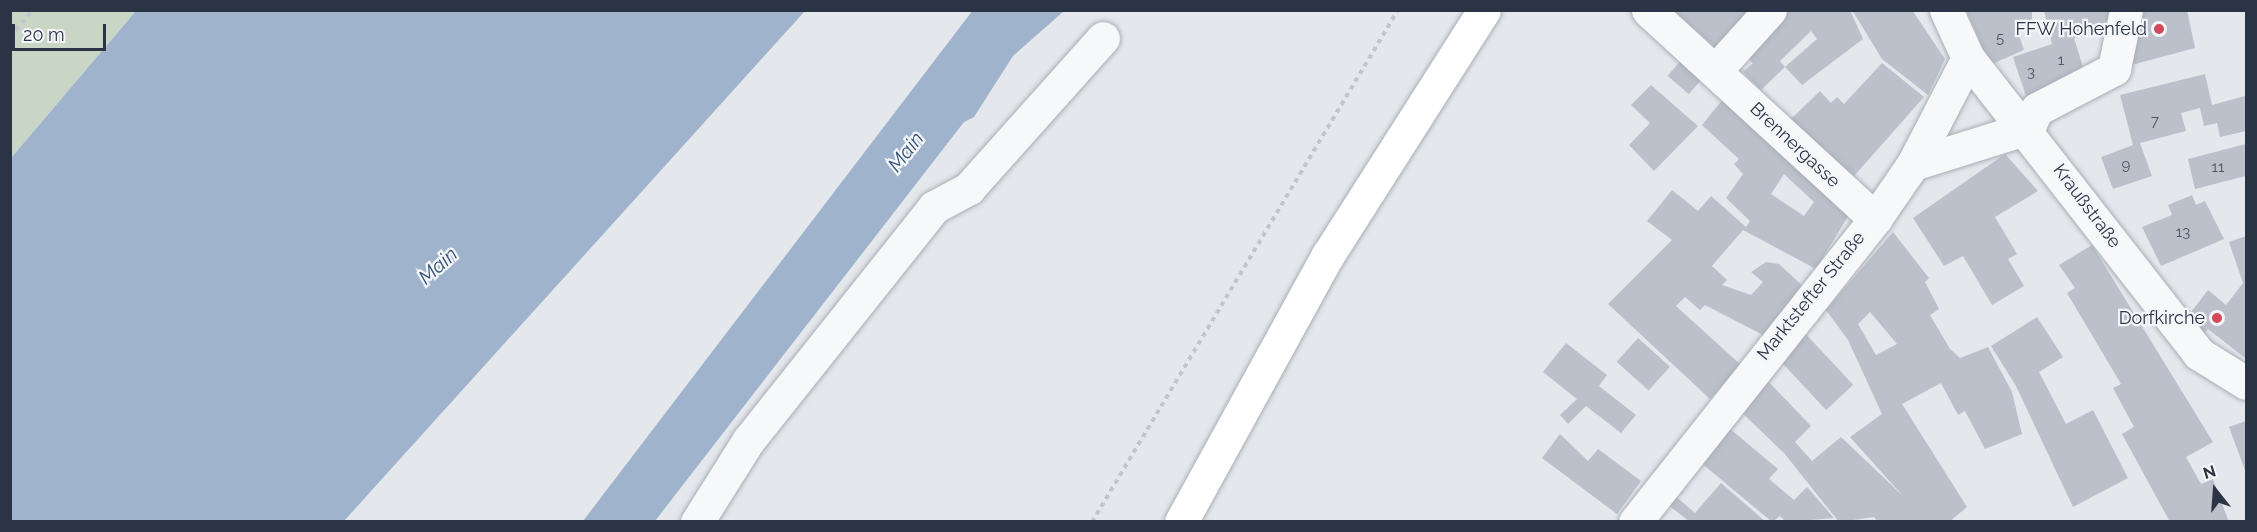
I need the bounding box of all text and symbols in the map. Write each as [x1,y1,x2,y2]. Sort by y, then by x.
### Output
scale bar [15,12,110,50]
place label: FFW Hohenfeld [2015,18,2147,40]
marker: FFW Hohenfeld [2152,22,2166,36]
text: 20 m [23,24,65,45]
house number: 5 [1996,30,2004,48]
house number: 1 [2058,52,2064,70]
house number: 3 [2027,64,2035,82]
street label: Brennergasse [1746,98,1844,192]
house number: 7 [2151,113,2159,131]
water label: Main [883,127,929,177]
house number: 9 [2122,157,2130,175]
house number: 11 [2212,159,2224,177]
street label: Kraußstraße [2048,160,2126,252]
house number: 13 [2176,224,2190,242]
street label: Marktstefter Straße [1753,227,1869,365]
water label: Main [414,242,462,290]
place label: Dorfkirche [2119,307,2205,329]
marker: Dorfkirche [2210,311,2224,325]
north arrow [2185,460,2245,520]
text: N [2201,461,2218,483]

